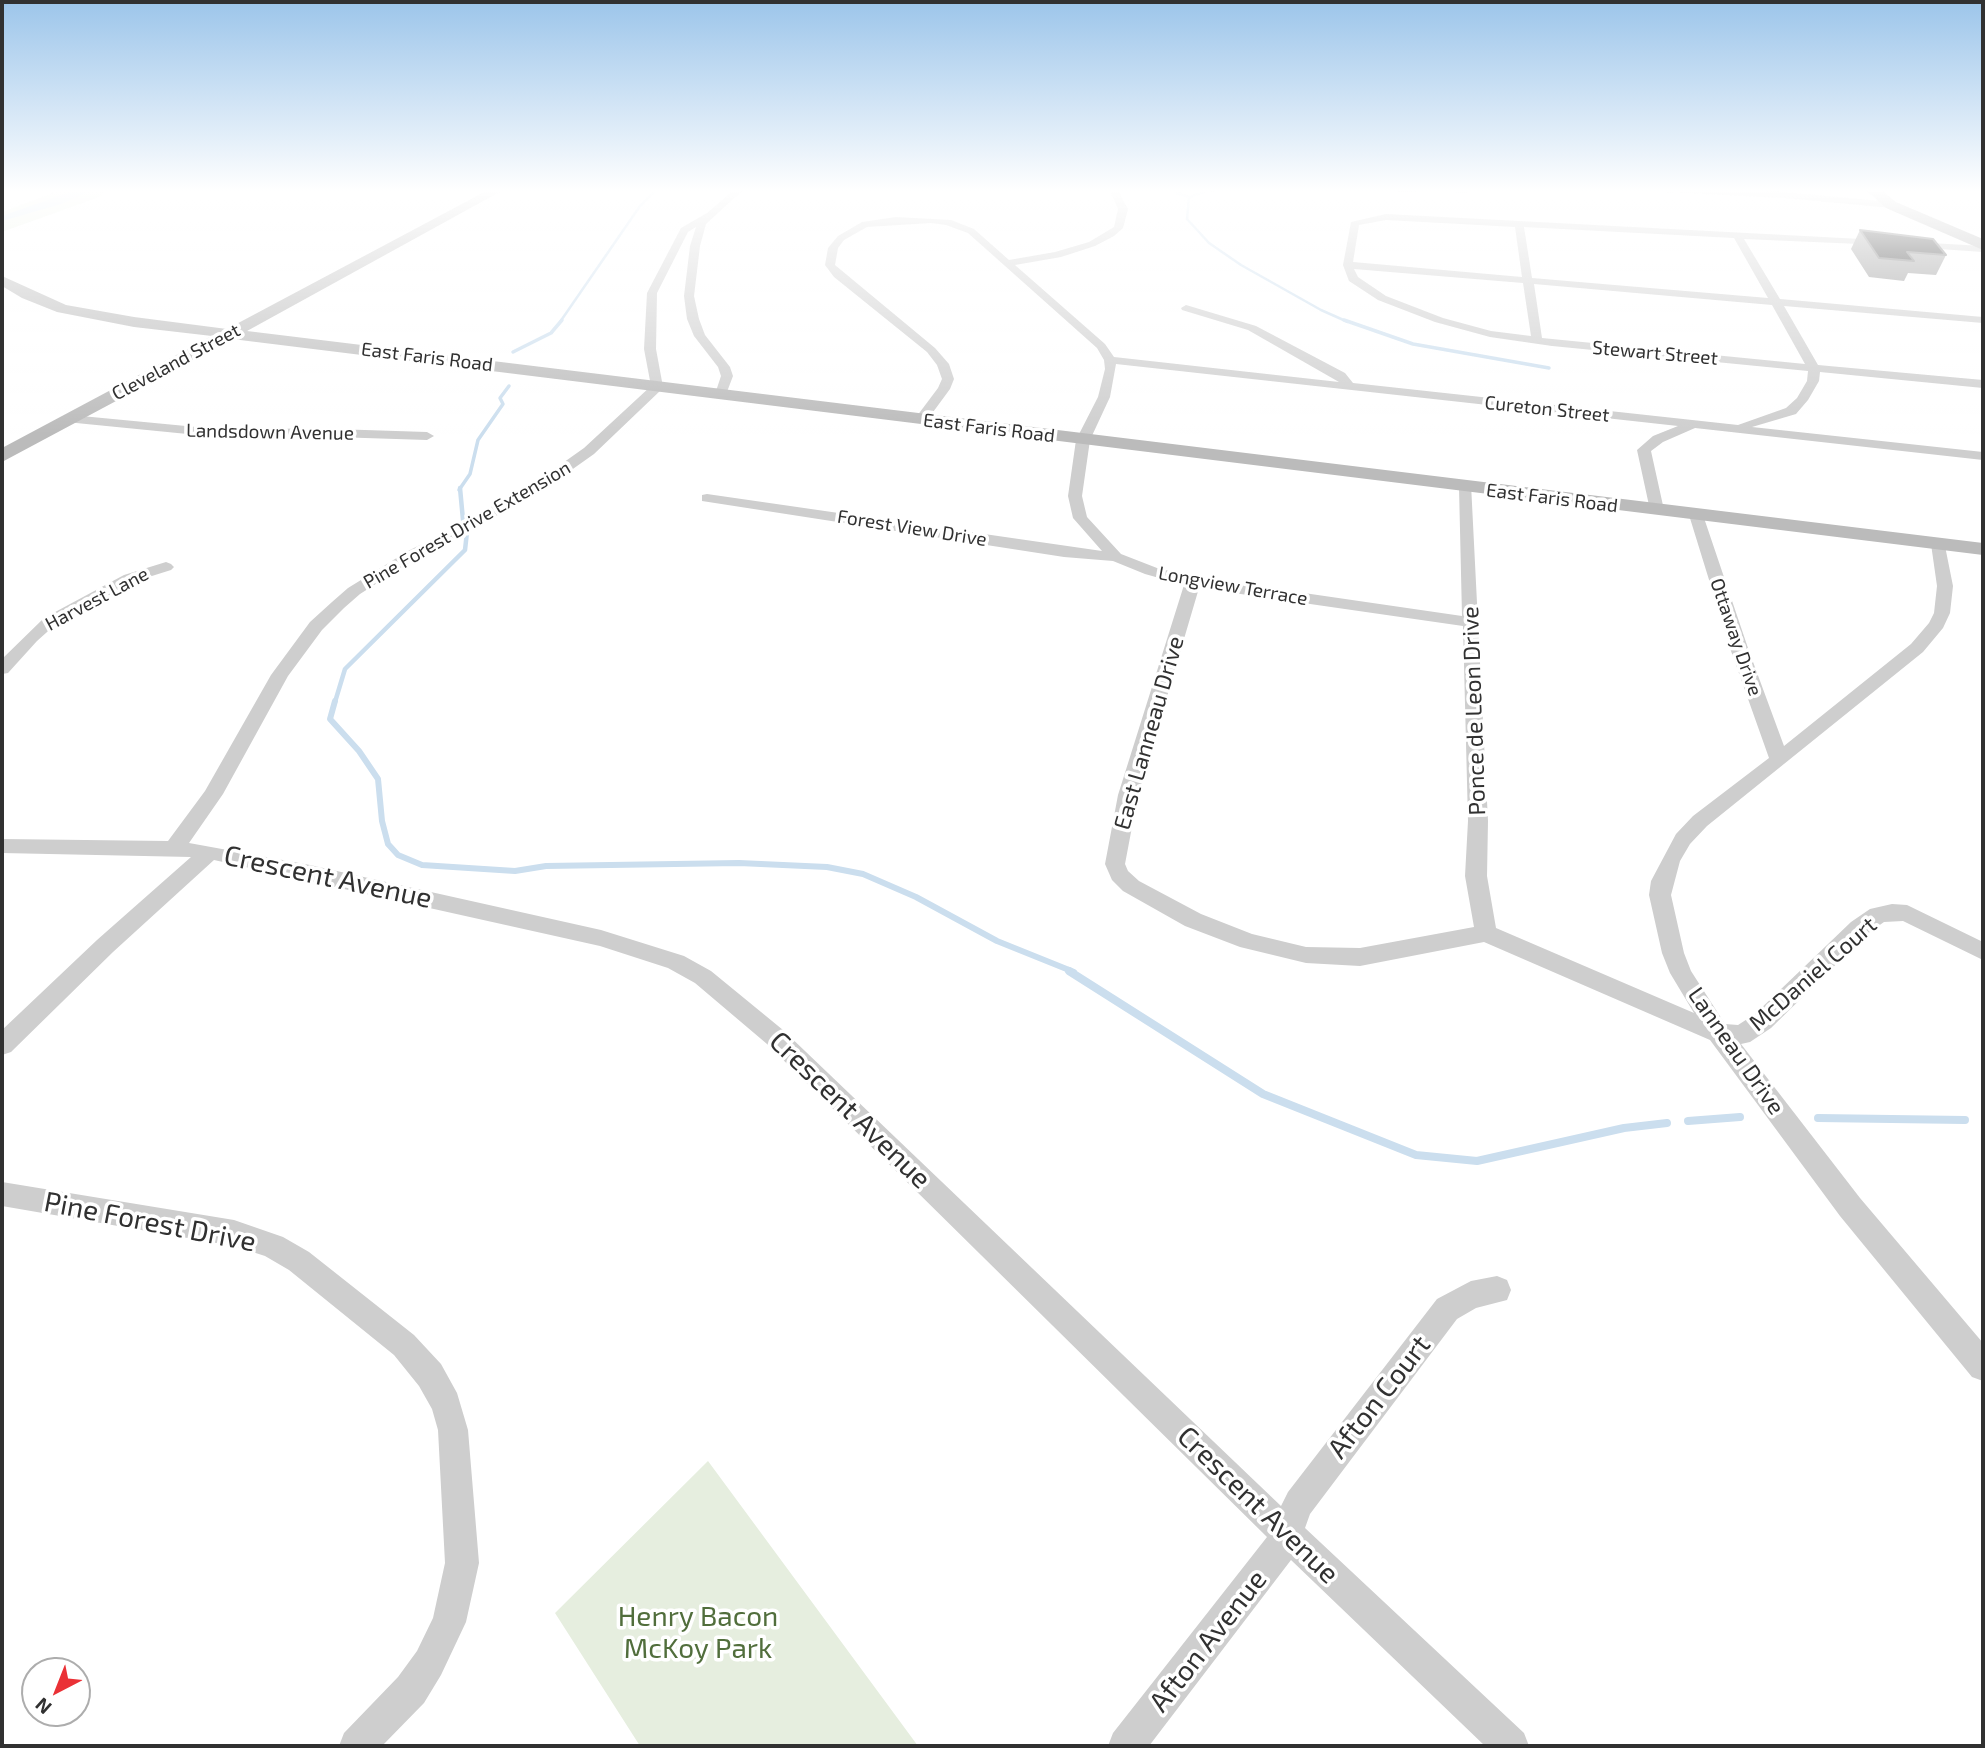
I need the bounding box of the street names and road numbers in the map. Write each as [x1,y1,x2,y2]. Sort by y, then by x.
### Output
street label: Cleveland Street [108,319,244,405]
street label: Stewart Street [1591,336,1719,370]
street label: East Faris Road [360,338,494,376]
street label: Cureton Street [1483,391,1611,427]
street label: East Faris Road [922,409,1056,447]
street label: Landsdown Avenue [186,419,354,445]
street label: Pine Forest Drive Extension [359,456,575,594]
street label: East Faris Road [1485,479,1619,517]
street label: Forest View Drive [836,505,988,551]
street label: Harvest Lane [42,562,152,636]
street label: Longview Terrace [1157,562,1309,610]
street label: Ottaway Drive [1705,575,1767,699]
street label: Ponce de Leon Drive [1457,606,1491,816]
street label: East Lanneau Drive [1108,633,1190,833]
street label: Crescent Avenue [221,839,435,915]
street label: McDaniel Court [1744,911,1882,1037]
street label: Lanneau Drive [1682,982,1790,1120]
street label: Crescent Avenue [762,1024,938,1196]
street label: Pine Forest Drive [41,1185,259,1259]
street label: Afton Court [1321,1329,1437,1465]
street label: Crescent Avenue [1170,1419,1346,1591]
street label: Afton Avenue [1142,1563,1274,1719]

